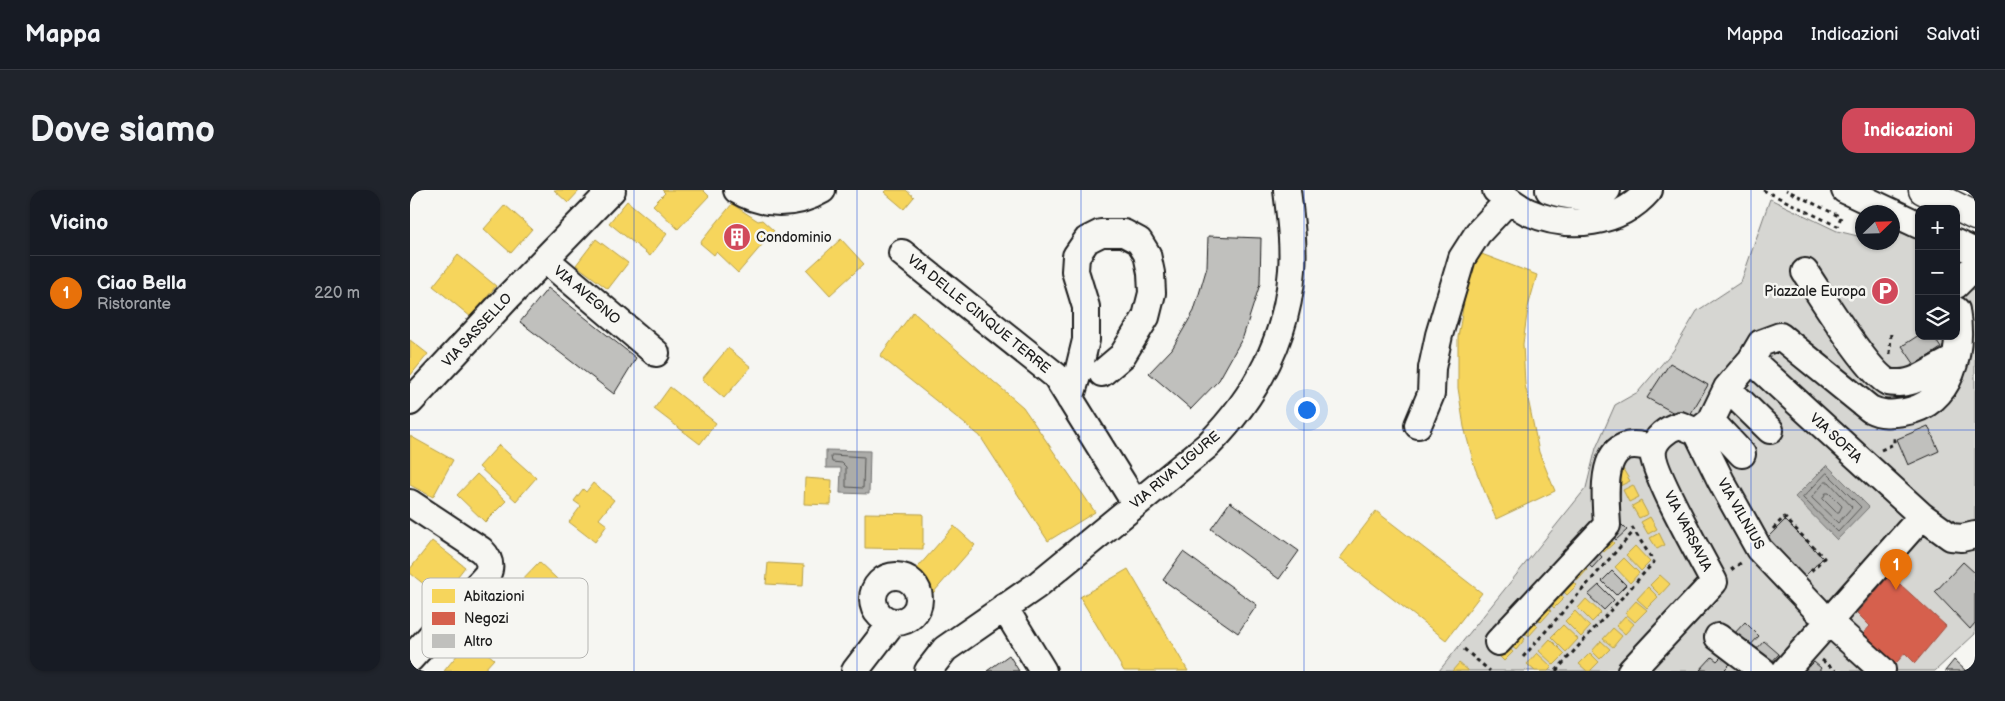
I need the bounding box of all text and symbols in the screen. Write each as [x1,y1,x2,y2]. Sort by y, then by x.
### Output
text: Mappa [25,20,101,49]
text: Mappa [1726,24,1783,45]
text: Indicazioni [1811,24,1899,45]
text: Salvati [1927,24,1980,45]
button: Indicazioni [1842,108,1975,153]
text: Dove siamo [30,109,215,152]
north arrow [1855,205,1900,250]
map controls [1915,205,1960,340]
button: + [1915,205,1960,250]
text: Vicino [50,210,108,235]
building icon: Condominio [722,222,752,252]
place label: Condominio [756,229,832,246]
button: − [1915,250,1960,295]
street label: VIA DELLE CINQUE TERRE [904,251,1054,377]
street label: VIA AVEGNO [550,262,624,328]
text: Ciao Bella [97,272,187,295]
parking icon: Piazzale Europa [1870,276,1900,306]
place label: Piazzale Europa [1764,283,1866,300]
text: 1 [63,284,69,303]
text: 220 m [314,284,360,303]
street label: VIA SASSELLO [439,289,516,370]
text: Ristorante [97,295,171,314]
button: layers [1915,295,1960,340]
your location [1294,397,1320,423]
street label: VIA SOFIA [1806,409,1866,467]
street label: VIA RIVA LIGURE [1127,428,1223,512]
street label: VIA VILNIUS [1714,475,1768,553]
street label: VIA VARSAVIA [1660,488,1716,575]
pin: 1 [1880,549,1912,590]
legend [422,578,588,658]
text: Abitazioni [464,588,525,605]
text: Negozi [464,610,509,627]
text: Altro [464,633,493,650]

